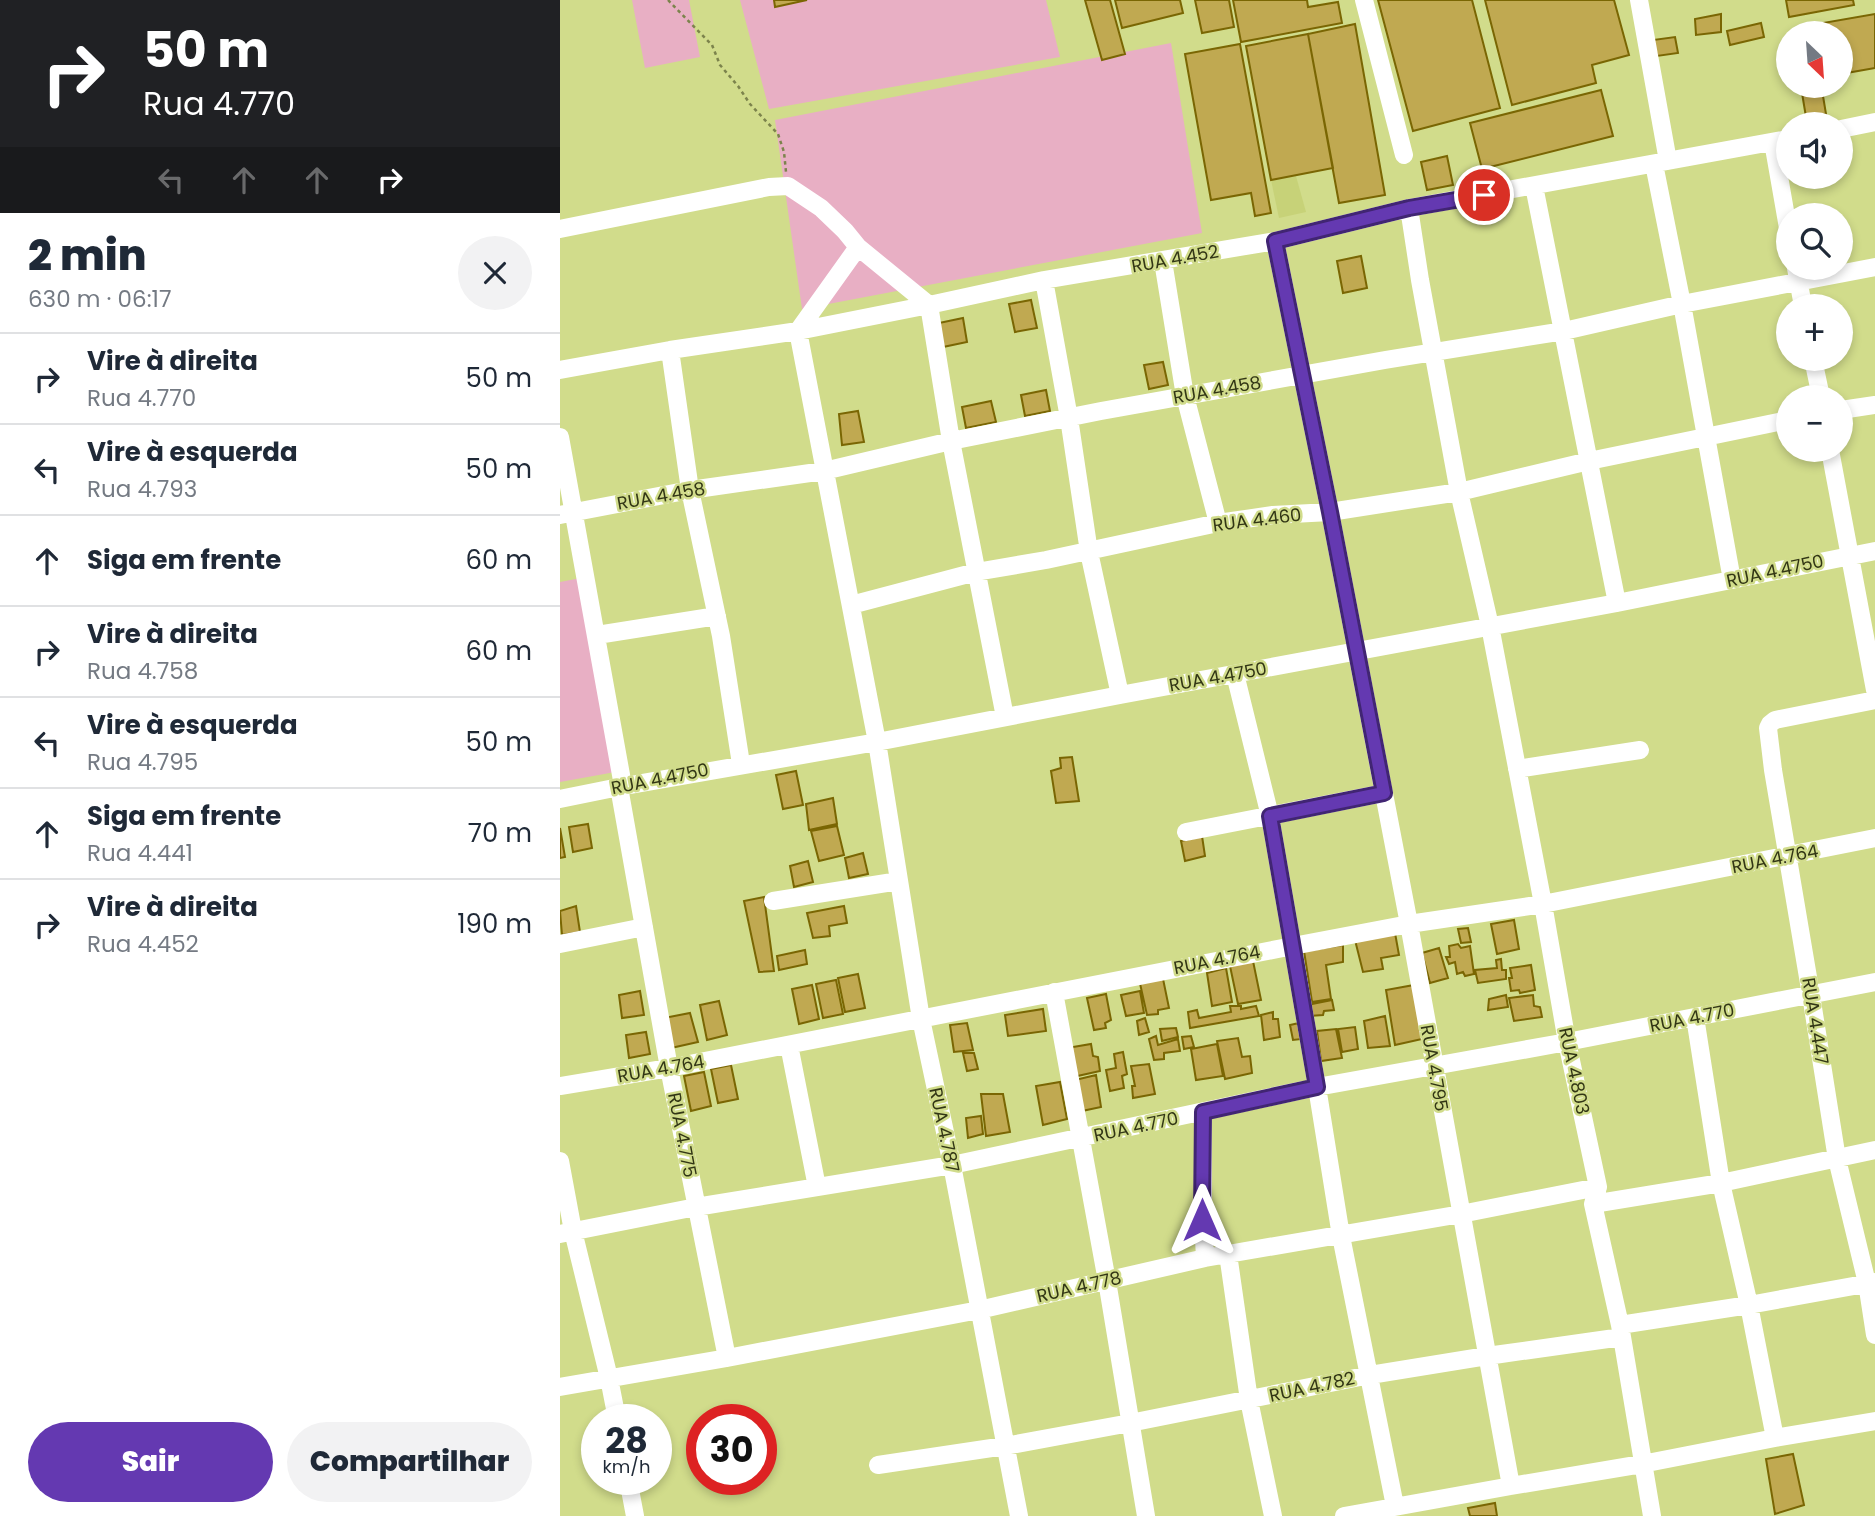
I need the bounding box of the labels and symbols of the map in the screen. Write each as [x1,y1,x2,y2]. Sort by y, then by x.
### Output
north arrow [1776,21,1853,98]
pin [1454,165,1514,225]
street label: RUA 4.452 [1129,239,1220,278]
street label: RUA 4.458 [1171,369,1263,410]
street label: RUA 4.458 [615,475,707,516]
street label: RUA 4.460 [1211,502,1303,537]
street label: RUA 4.4750 [1724,548,1826,593]
street label: RUA 4.4750 [1167,656,1269,697]
street label: RUA 4.4750 [609,757,711,800]
street label: RUA 4.764 [1729,838,1820,879]
street label: RUA 4.764 [1171,939,1262,980]
street label: RUA 4.447 [1796,976,1835,1066]
street label: RUA 4.770 [1647,997,1737,1038]
street label: RUA 4.795 [1415,1023,1454,1113]
street label: RUA 4.803 [1553,1025,1596,1117]
street label: RUA 4.764 [616,1049,706,1088]
street label: RUA 4.787 [923,1085,966,1175]
street label: RUA 4.775 [662,1090,703,1180]
street label: RUA 4.770 [1091,1105,1181,1148]
position arrow [1165,1183,1239,1257]
street label: RUA 4.778 [1034,1265,1124,1308]
street label: RUA 4.782 [1267,1365,1357,1408]
speed limit sign: 30 [686,1404,777,1495]

